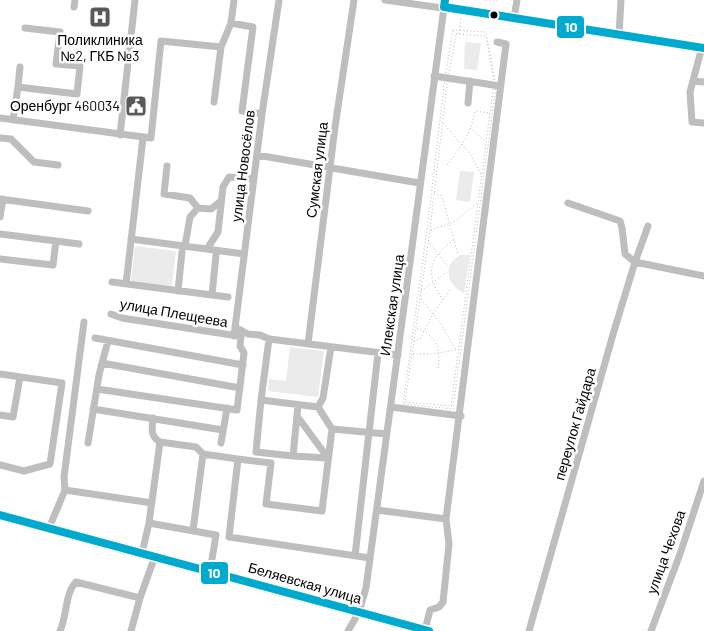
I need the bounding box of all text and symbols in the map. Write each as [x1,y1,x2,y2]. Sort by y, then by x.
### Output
hospital icon: Поликлиника №2, ГКБ №3 [88,5,112,29]
unlabelled marker [489,10,499,20]
line badge: 10 [556,15,585,39]
text: 10 [565,18,577,35]
place label: Поликлиника №2, ГКБ №3 [57,31,143,64]
public building icon: Оренбург 460034 [124,94,148,118]
place label: Оренбург 460034 [10,97,120,114]
street label: улица Новосёлов [227,109,258,223]
street label: Сумская улица [302,121,331,219]
street label: Илекская улица [376,253,407,357]
street label: улица Плещеева [119,295,230,330]
street label: переулок Гайдара [550,365,599,482]
street label: улица Чехова [643,507,689,596]
street label: Беляевская улица [246,558,364,607]
line badge: 10 [200,561,229,585]
text: 10 [208,564,220,581]

